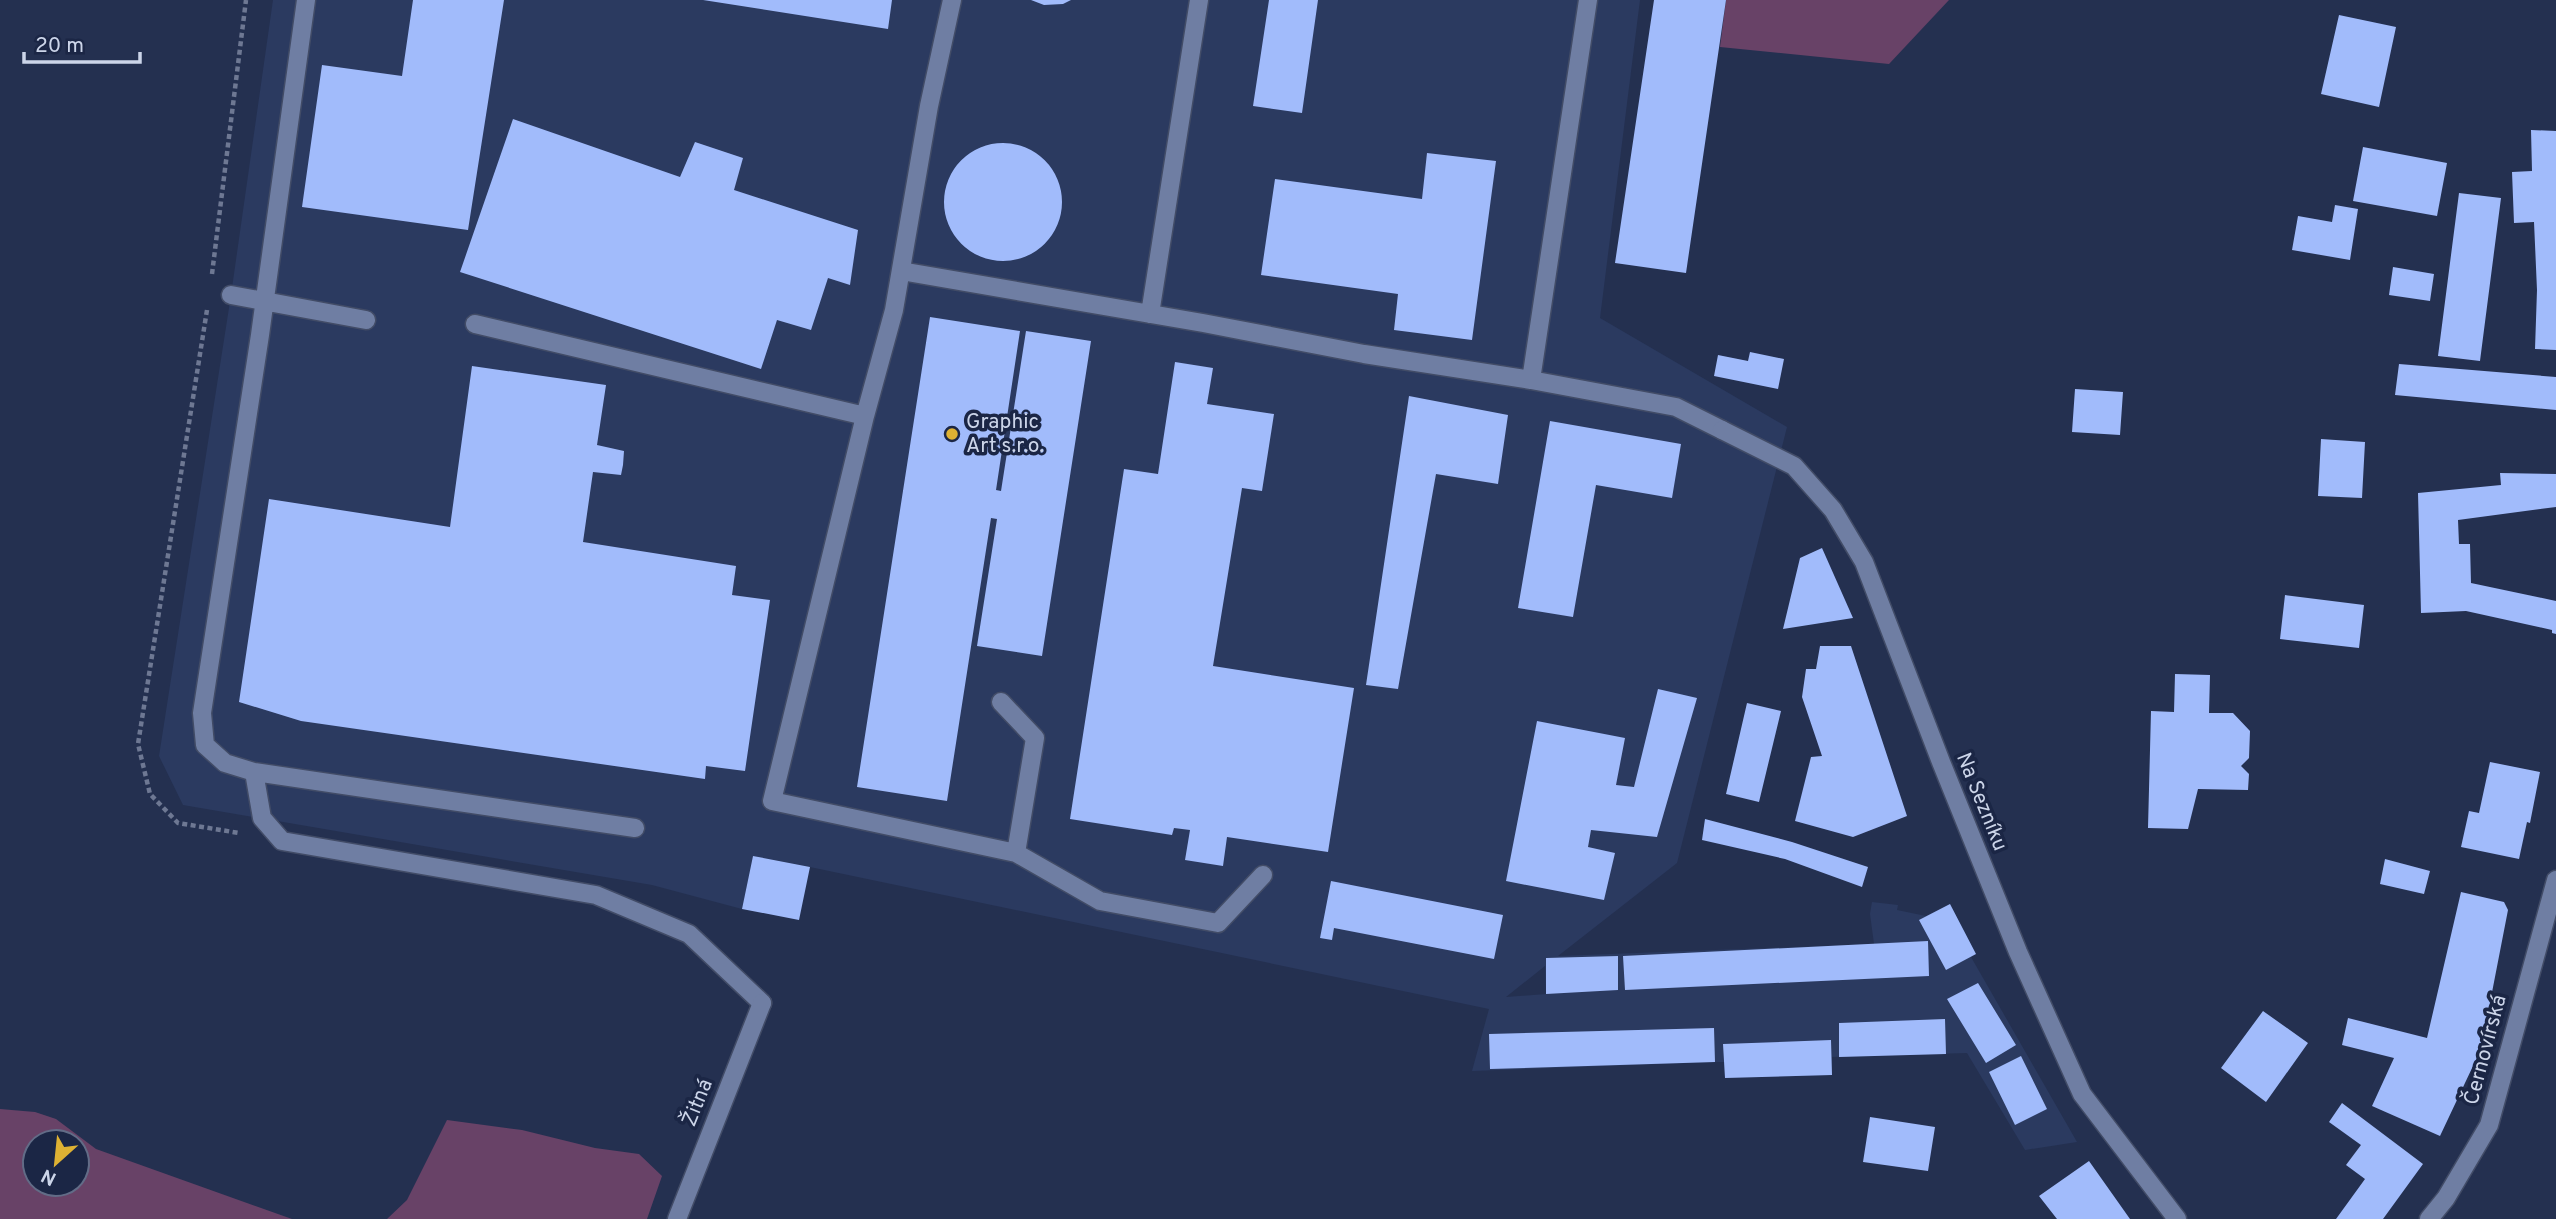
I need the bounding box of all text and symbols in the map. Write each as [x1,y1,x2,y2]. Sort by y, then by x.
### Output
scale bar [24,21,140,65]
text: 20 m [35,33,84,60]
place label: Graphic Art s.r.o. [966,409,1044,460]
marker: Graphic Art s.r.o. [944,426,960,442]
street label: Na Sezníku [1949,749,2013,855]
street label: Černovírská [2457,992,2514,1108]
street label: Žitná [675,1075,720,1131]
north arrow [21,1128,91,1198]
text: N [38,1163,61,1190]

